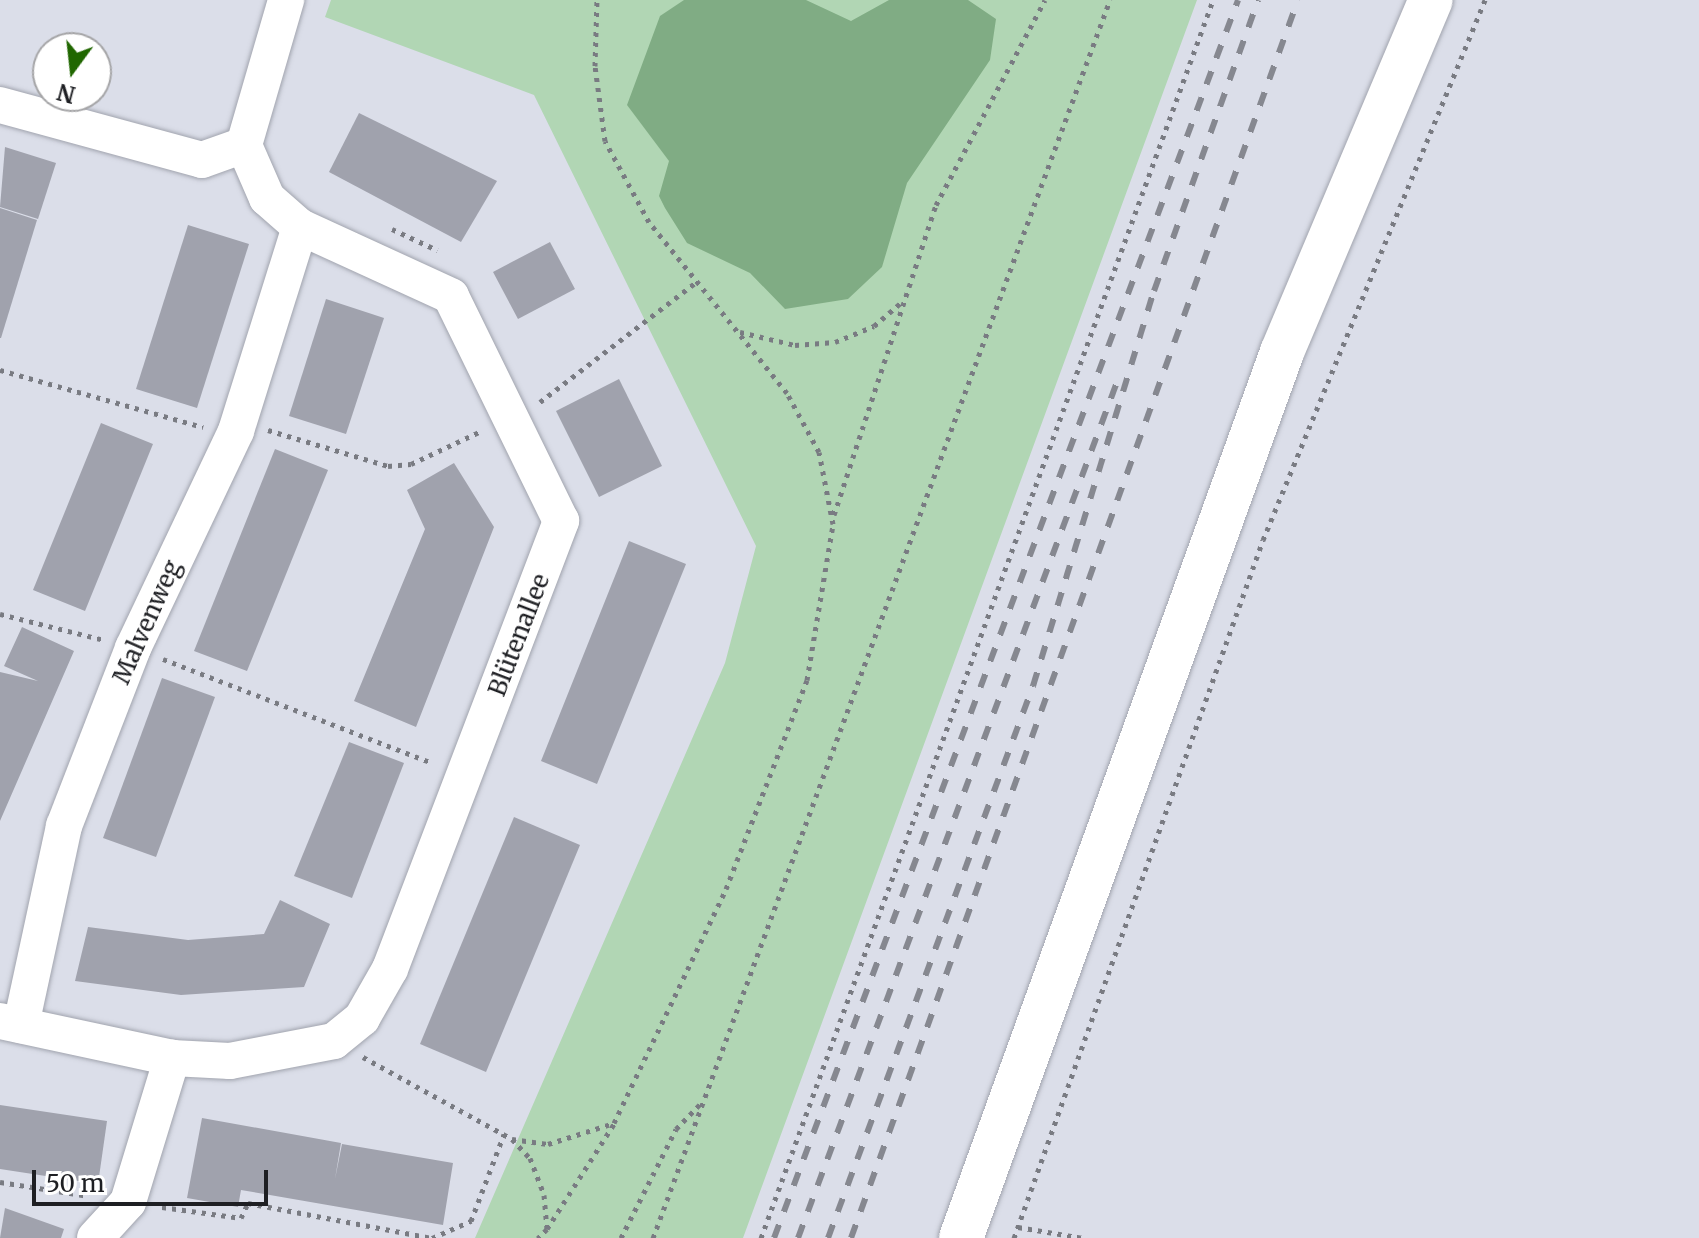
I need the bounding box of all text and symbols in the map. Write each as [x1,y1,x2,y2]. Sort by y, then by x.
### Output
north arrow [32,32,112,112]
text: N [54,77,78,109]
street label: Malvenweg [107,556,187,688]
street label: Blütenallee [483,570,555,700]
scale bar [36,1154,272,1204]
text: 50 m [46,1168,105,1199]

